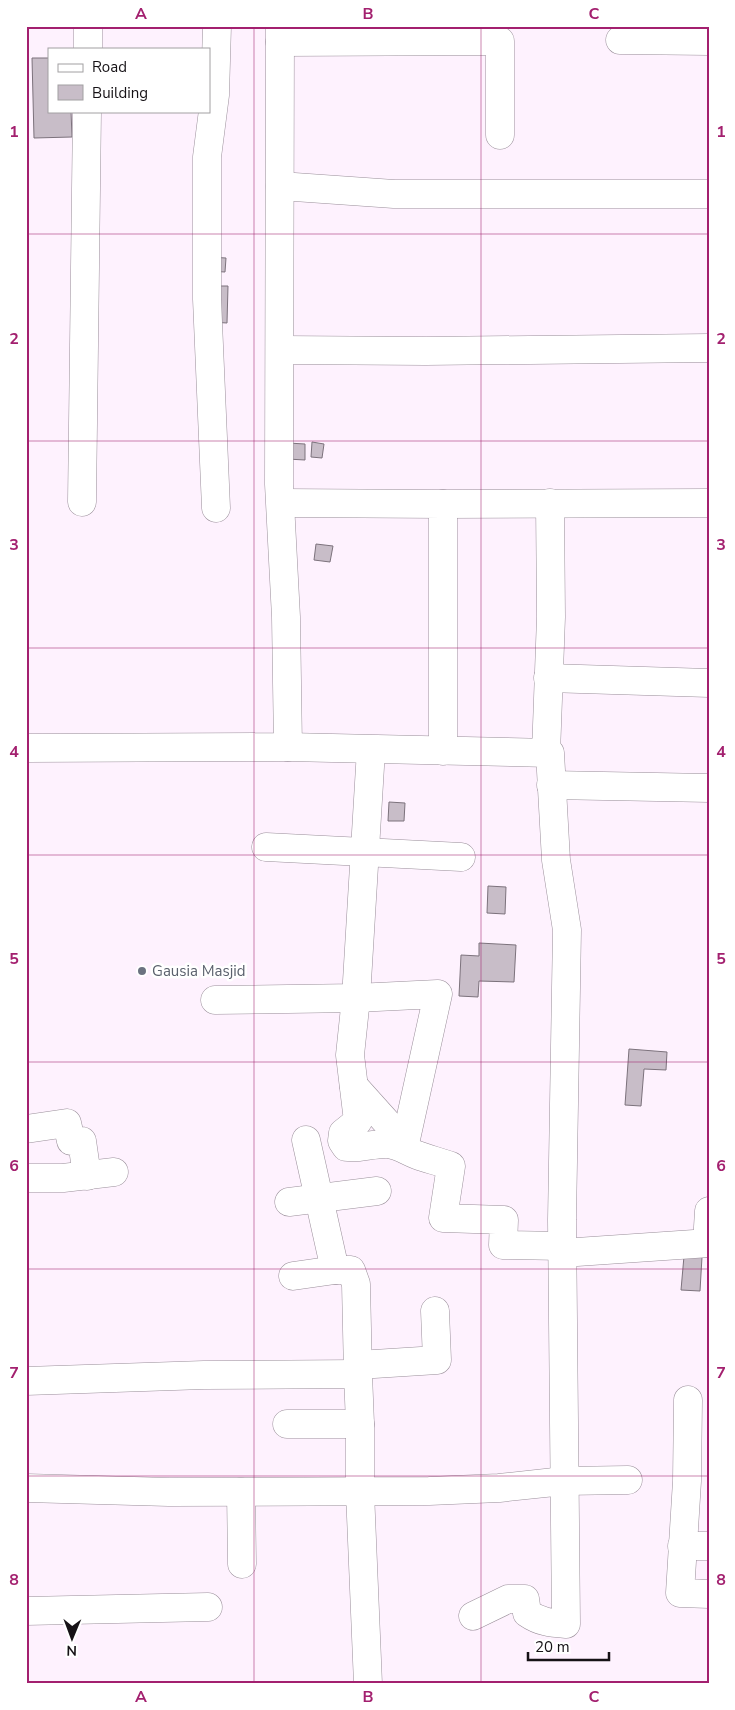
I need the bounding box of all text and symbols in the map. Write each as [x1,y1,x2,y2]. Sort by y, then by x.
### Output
text: A [135,3,147,25]
text: B [362,3,374,25]
text: C [589,3,600,25]
legend [48,48,210,112]
text: Road [92,57,127,77]
text: Building [92,83,148,103]
text: 1 [9,121,19,143]
text: 1 [716,121,726,143]
text: 2 [9,328,19,350]
text: 2 [716,328,726,350]
text: 3 [9,534,19,556]
text: 3 [716,534,726,556]
text: 4 [9,741,19,763]
text: 4 [716,741,726,763]
text: 5 [9,948,19,970]
text: 5 [716,948,726,970]
place label: Gausia Masjid [152,961,246,981]
marker: Gausia Masjid [136,965,148,977]
text: 6 [9,1155,19,1177]
text: 6 [716,1155,726,1177]
text: 7 [9,1362,19,1384]
text: 7 [716,1362,726,1384]
text: 8 [9,1569,19,1591]
text: 8 [716,1569,726,1591]
north arrow [48,1612,98,1662]
scale bar [528,1630,609,1662]
text: 20 m [535,1637,570,1657]
text: N [66,1641,77,1660]
text: A [135,1686,147,1708]
text: B [362,1686,374,1708]
text: C [589,1686,600,1708]

